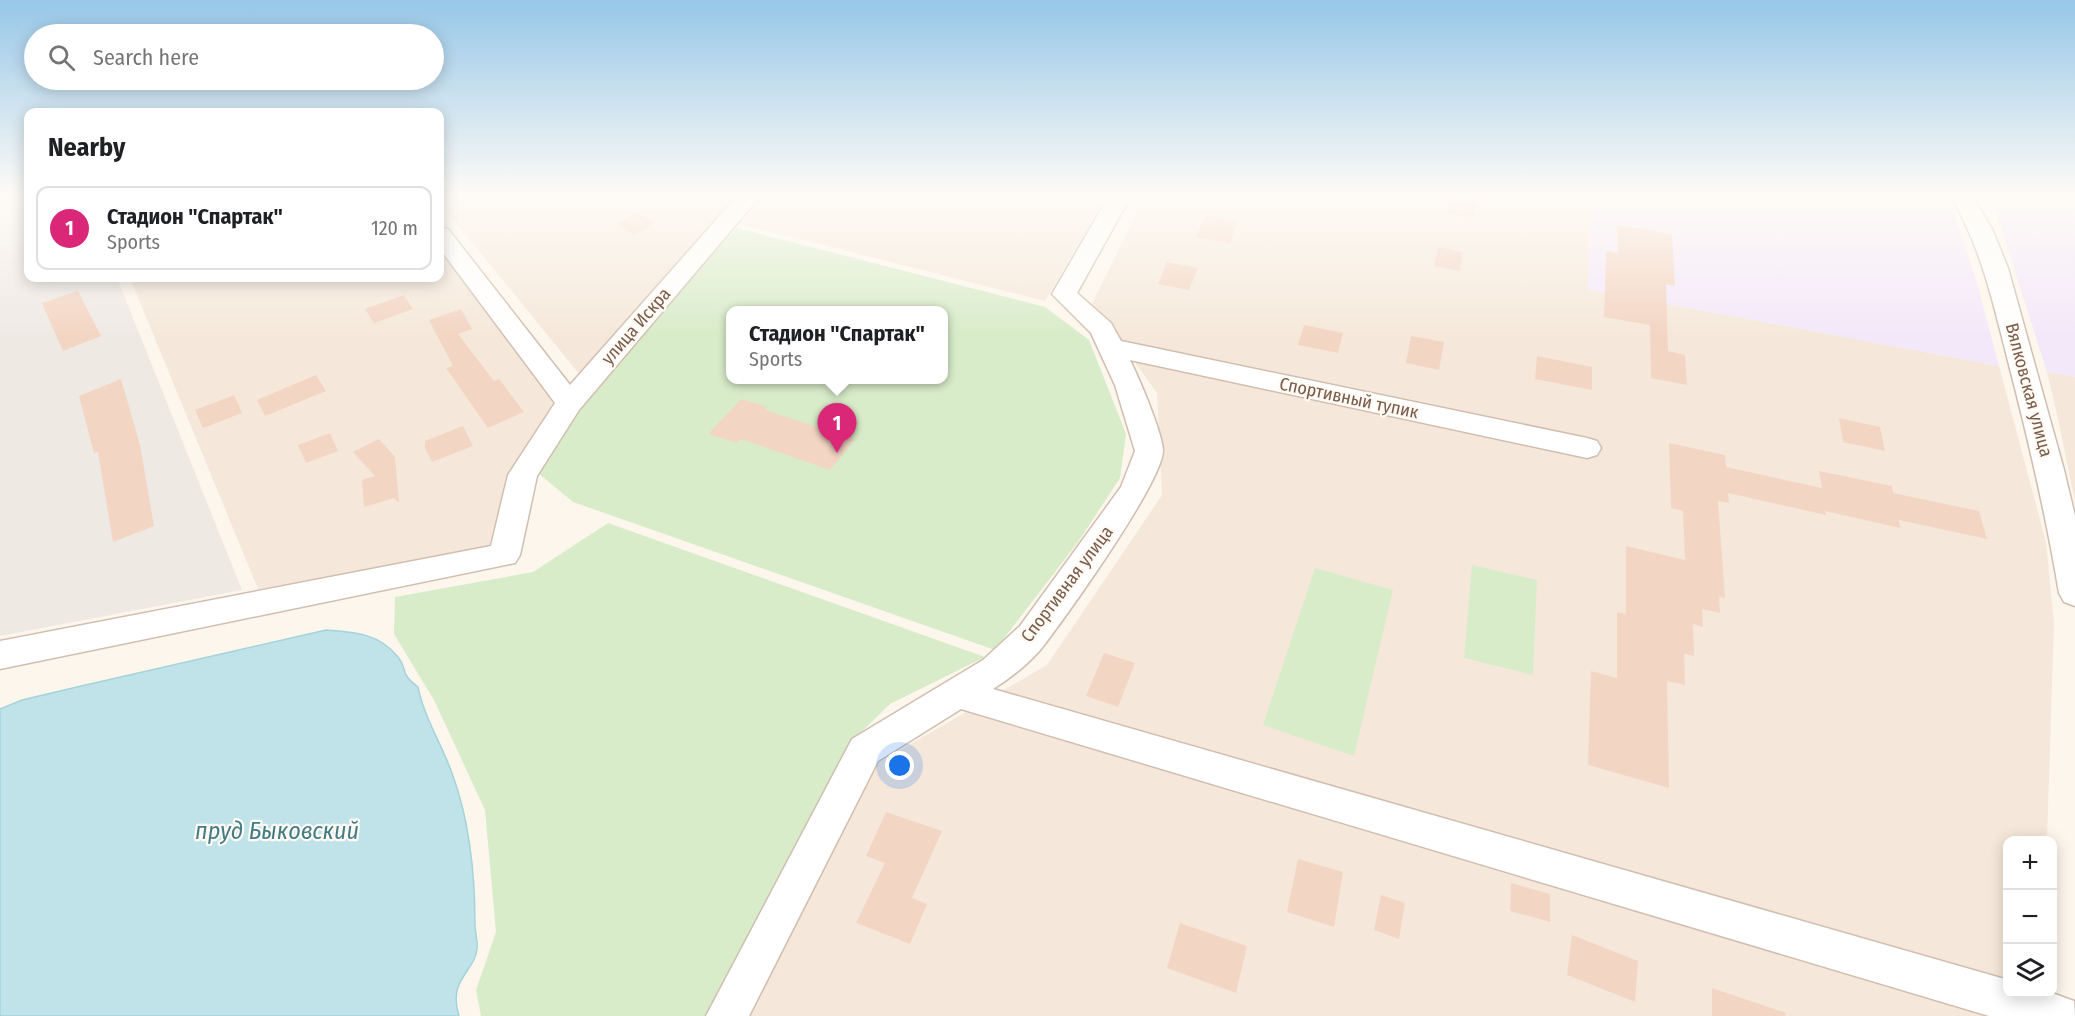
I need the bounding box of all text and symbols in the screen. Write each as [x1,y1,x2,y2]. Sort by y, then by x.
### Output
search box [24,24,444,90]
icon: search [45,41,78,74]
text: Search here [93,44,199,71]
text: Nearby [48,132,125,163]
text: Стадион "Спартак" [107,203,283,230]
text: 1 [65,216,74,240]
text: 120 m [371,216,418,240]
text: Sports [107,230,160,254]
street label: улица Искра [597,283,675,369]
popup [726,306,948,384]
text: Стадион "Спартак" [749,320,925,347]
street label: Вялковская улица [2001,321,2057,460]
text: Sports [749,347,802,371]
street label: Спортивный тупик [1278,373,1421,424]
pin: 1 [818,404,856,453]
street label: Спортивная улица [1016,521,1118,646]
your location [885,751,914,780]
water label: пруд Быковский [195,817,359,845]
map controls [2003,836,2057,998]
button: + [2003,836,2057,890]
button: − [2003,890,2057,944]
button: layers [2003,944,2057,998]

